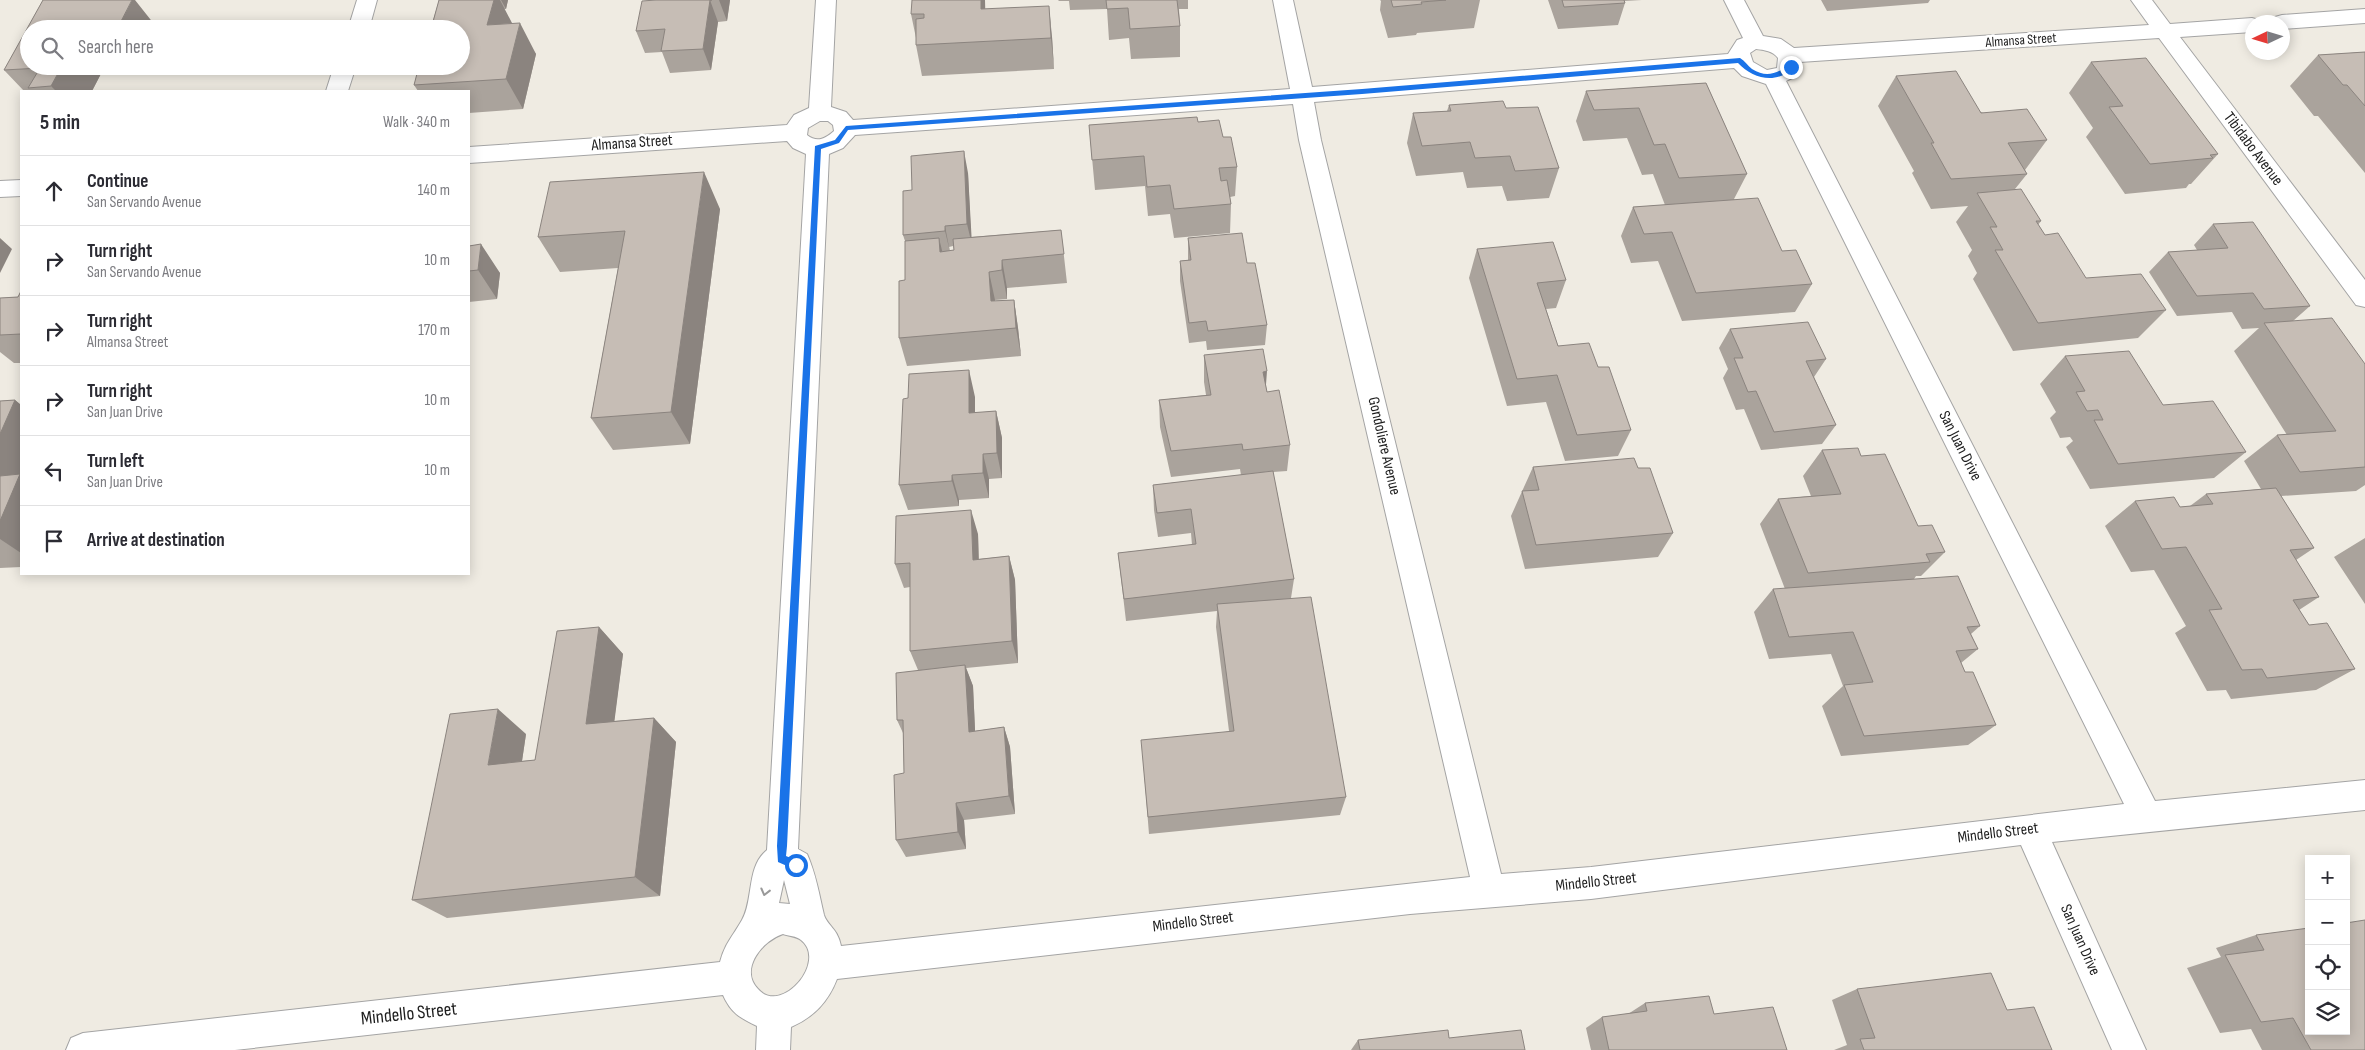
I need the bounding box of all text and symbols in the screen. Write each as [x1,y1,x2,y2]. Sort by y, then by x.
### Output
north arrow [2245,15,2290,60]
search box [20,20,470,75]
street label: Almansa Street [1984,29,2057,51]
icon: search [38,34,66,62]
text: Search here [78,36,154,59]
route end [1780,56,1803,79]
street label: Tibidabo Avenue [2219,109,2287,189]
text: 5 min [40,110,80,135]
text: Walk · 340 m [383,113,450,132]
street label: Almansa Street [590,131,673,155]
text: Continue [87,170,148,193]
icon: ahead [40,177,68,205]
text: 140 m [418,181,450,200]
text: San Servando Avenue [87,193,201,212]
text: Turn right [87,240,152,263]
icon: right [40,247,68,275]
text: 10 m [424,251,450,270]
text: San Servando Avenue [87,263,201,282]
text: Turn right [87,310,152,333]
icon: right [40,317,68,345]
text: 170 m [418,321,450,340]
text: Almansa Street [87,333,168,352]
text: Turn right [87,380,152,403]
icon: right [40,387,68,415]
text: 10 m [424,391,450,410]
street label: Gondoliere Avenue [1363,395,1405,497]
text: San Juan Drive [87,403,163,422]
street label: San Juan Drive [1934,408,1986,484]
text: Turn left [87,450,144,473]
icon: left [40,457,68,485]
text: 10 m [424,461,450,480]
text: San Juan Drive [87,473,163,492]
icon: arrive [40,527,68,555]
text: Arrive at destination [87,529,225,552]
street label: Mindello Street [1956,819,2040,847]
route start [785,854,808,877]
map controls [2305,855,2350,1035]
button: + [2305,855,2350,900]
street label: Mindello Street [1555,868,1638,896]
one-way arrow [760,887,771,896]
button: − [2305,900,2350,945]
street label: San Juan Drive [2056,901,2104,979]
street label: Mindello Street [1151,908,1235,936]
button: locate [2305,945,2350,990]
button: layers [2305,990,2350,1035]
street label: Mindello Street [360,997,458,1030]

